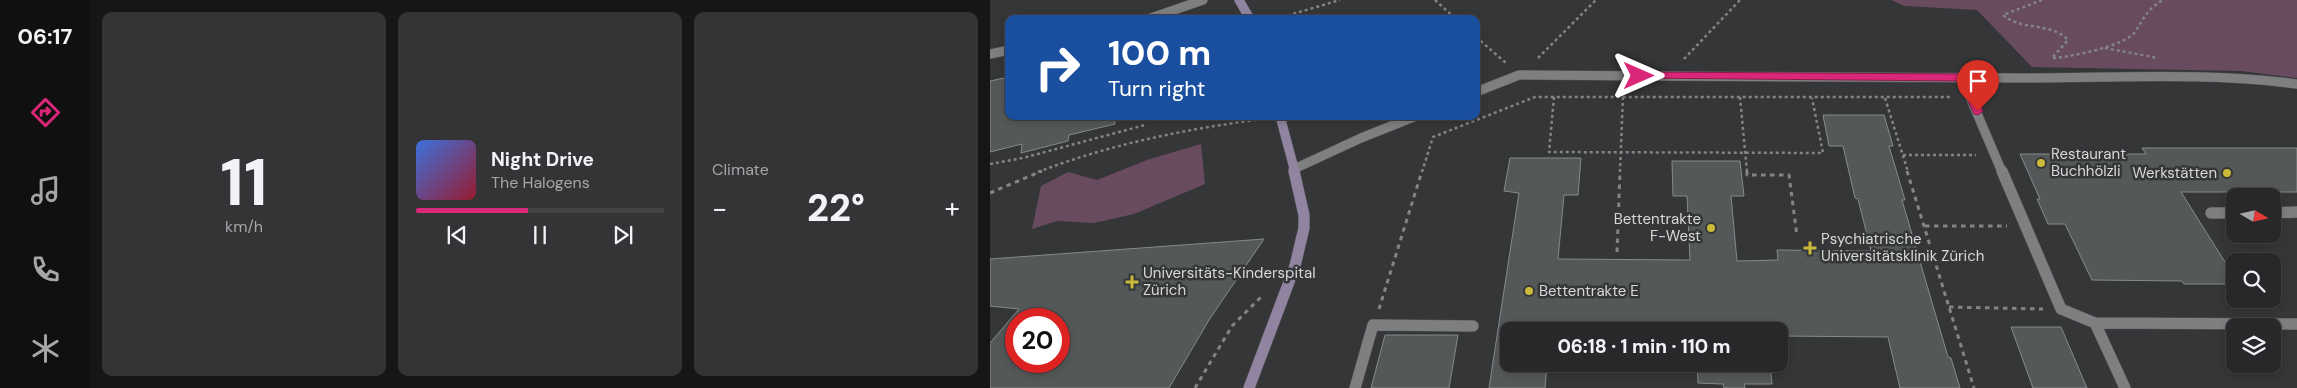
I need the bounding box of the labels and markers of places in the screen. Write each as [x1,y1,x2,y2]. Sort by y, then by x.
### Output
pin [1957,60,1999,111]
place label: Restaurant Buchhölzli [2051,144,2126,181]
marker: Restaurant Buchhölzli [2035,157,2047,169]
place label: Werkstätten [2132,163,2217,183]
marker: Werkstätten [2221,167,2233,179]
place label: Bettentrakte F-West [1614,209,1701,246]
marker: Bettentrakte F-West [1705,222,1717,234]
place label: Psychiatrische Universitätsklinik Zürich [1821,229,1984,266]
marker: Psychiatrische Universitätsklinik Zürich [1803,241,1817,255]
place label: Universitäts-Kinderspital Zürich [1143,263,1315,300]
marker: Universitäts-Kinderspital Zürich [1125,275,1139,289]
place label: Bettentrakte E [1539,281,1639,301]
marker: Bettentrakte E [1523,285,1535,297]

